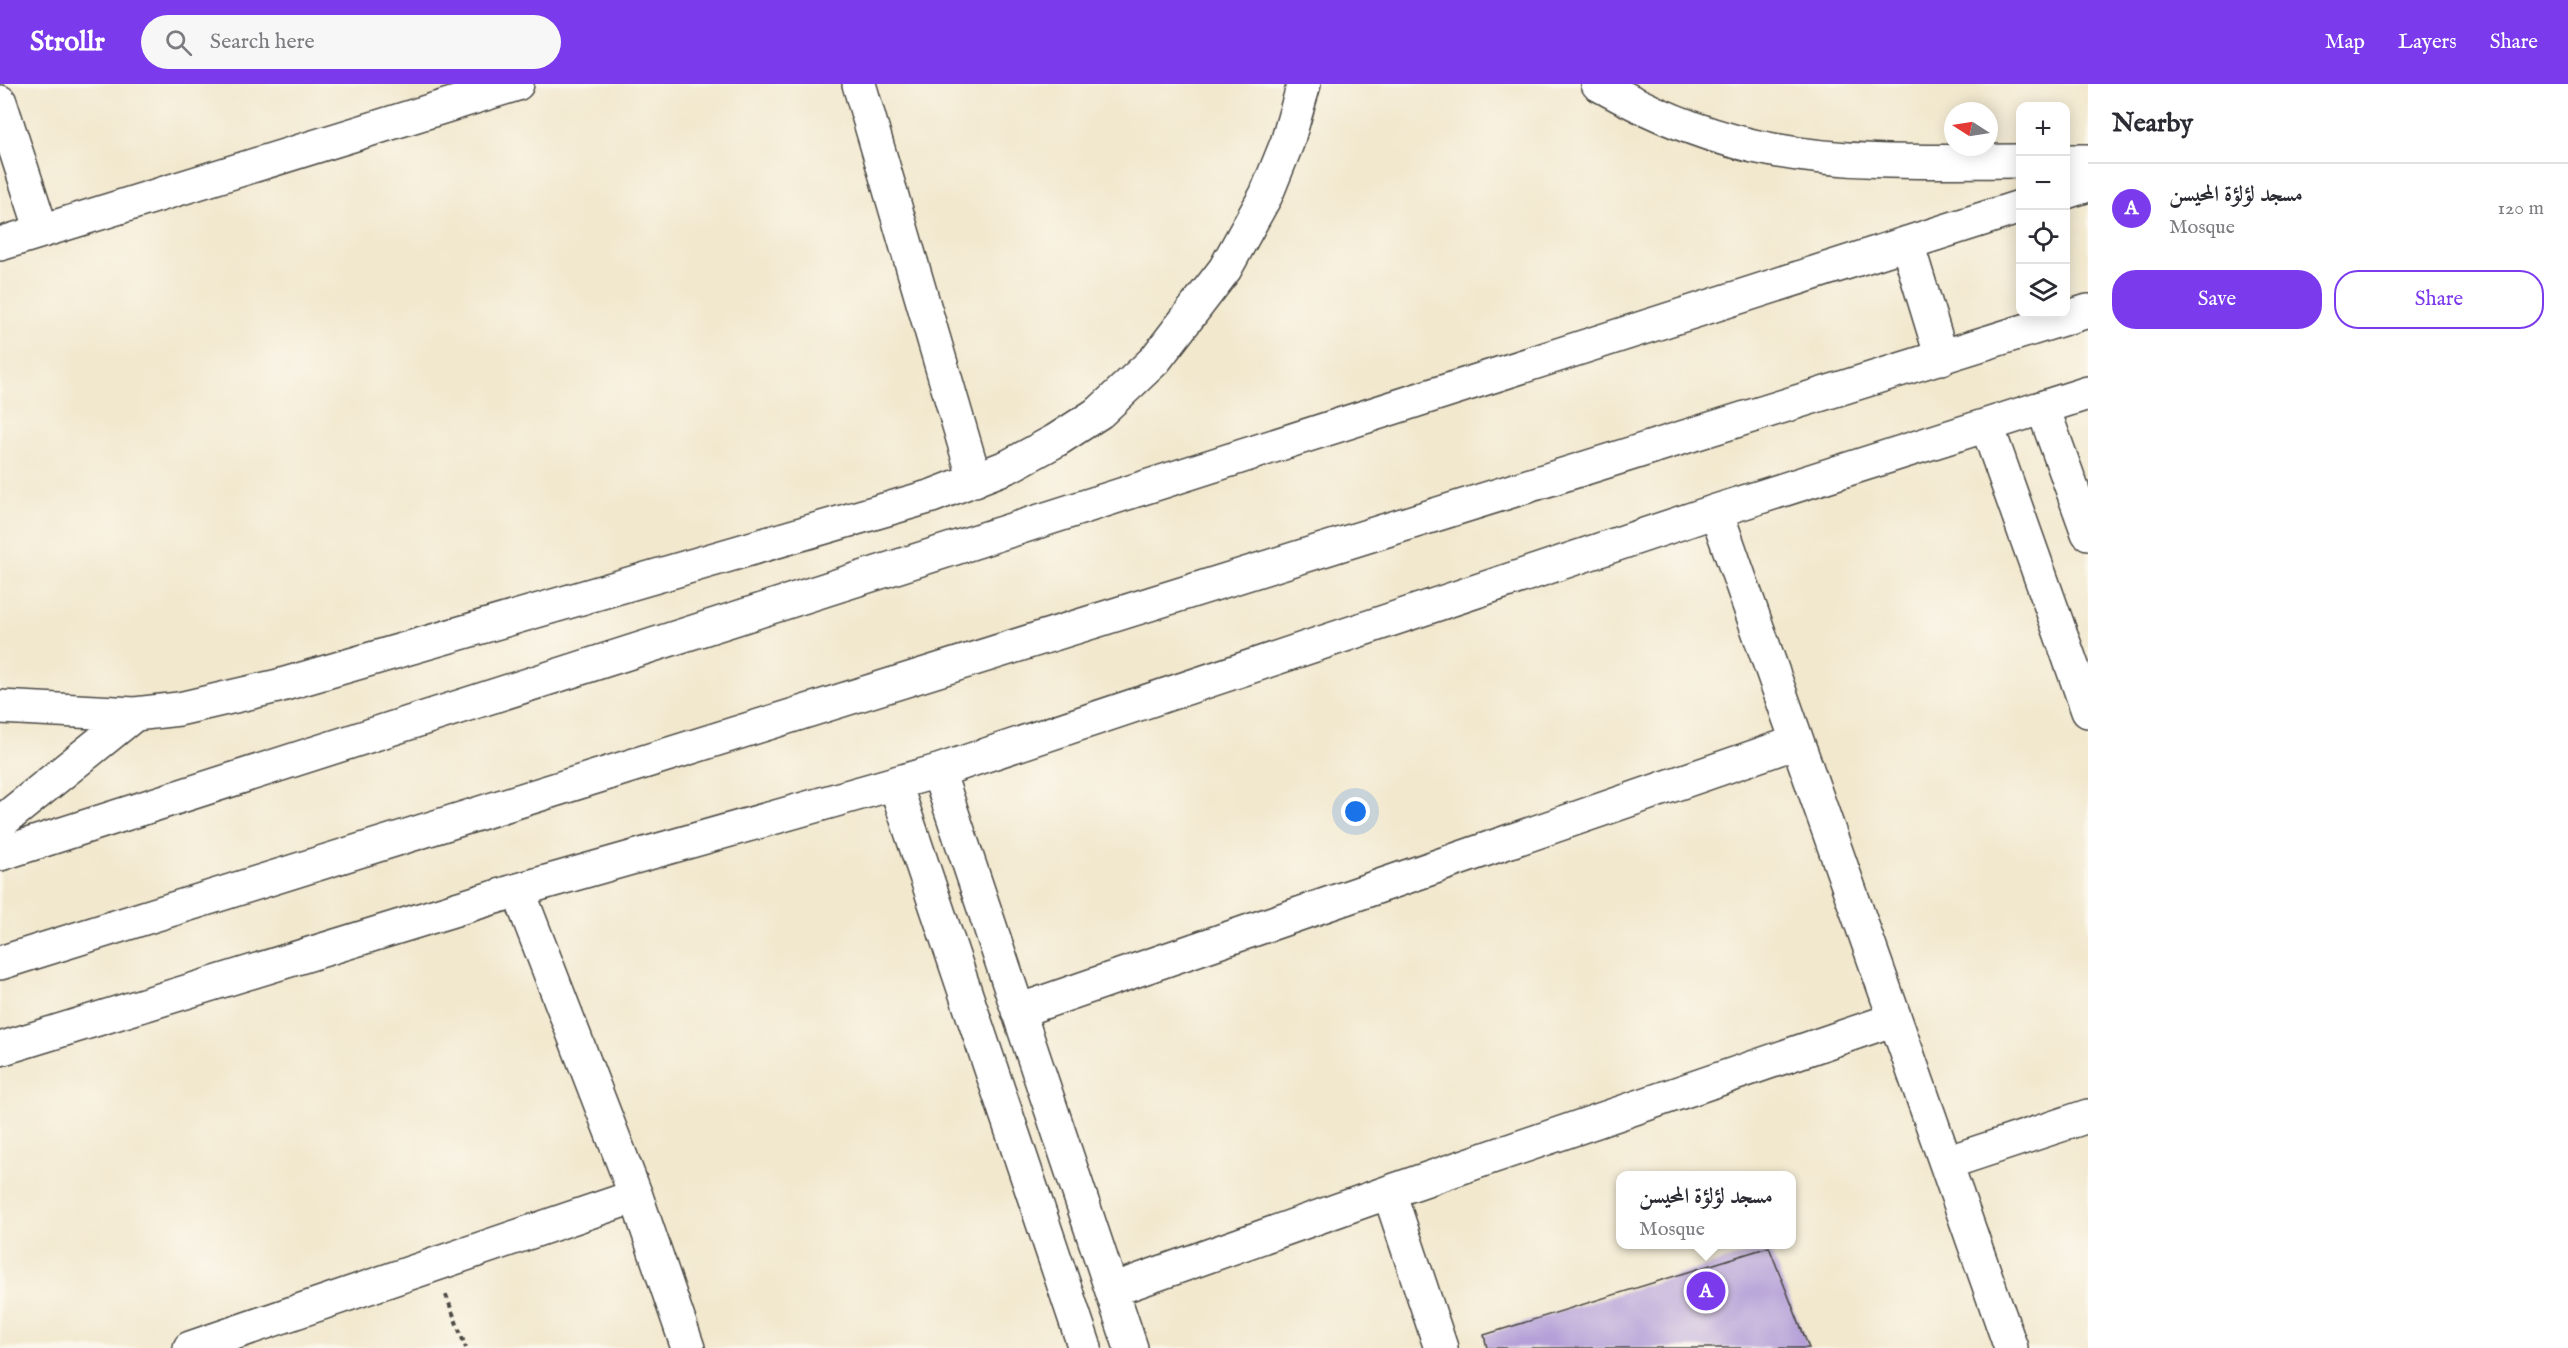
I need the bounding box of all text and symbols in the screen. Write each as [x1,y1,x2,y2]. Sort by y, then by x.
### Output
search box [141,15,561,69]
text: Strollr [30,25,105,60]
icon: search [162,26,195,59]
text: Search here [210,28,315,56]
text: Map [2325,29,2365,56]
text: Layers [2398,29,2457,56]
text: Share [2490,29,2538,56]
north arrow [1944,102,1998,156]
map controls [2016,102,2070,318]
button: + [2016,102,2070,156]
text: Nearby [2112,107,2193,140]
button: − [2016,156,2070,210]
text: مسجد لؤلؤة المحيسن [2169,181,2303,209]
text: A [2125,196,2138,221]
text: 120 m [2498,196,2544,221]
button: locate [2016,210,2070,264]
text: Mosque [2169,215,2235,240]
button: layers [2016,264,2070,318]
button: Save [2112,270,2322,329]
button: Share [2334,270,2544,329]
your location [1341,797,1370,826]
popup [1616,1171,1796,1249]
text: مسجد لؤلؤة المحيسن [1639,1183,1773,1211]
text: Mosque [1639,1217,1705,1242]
pin: A [1686,1268,1726,1314]

